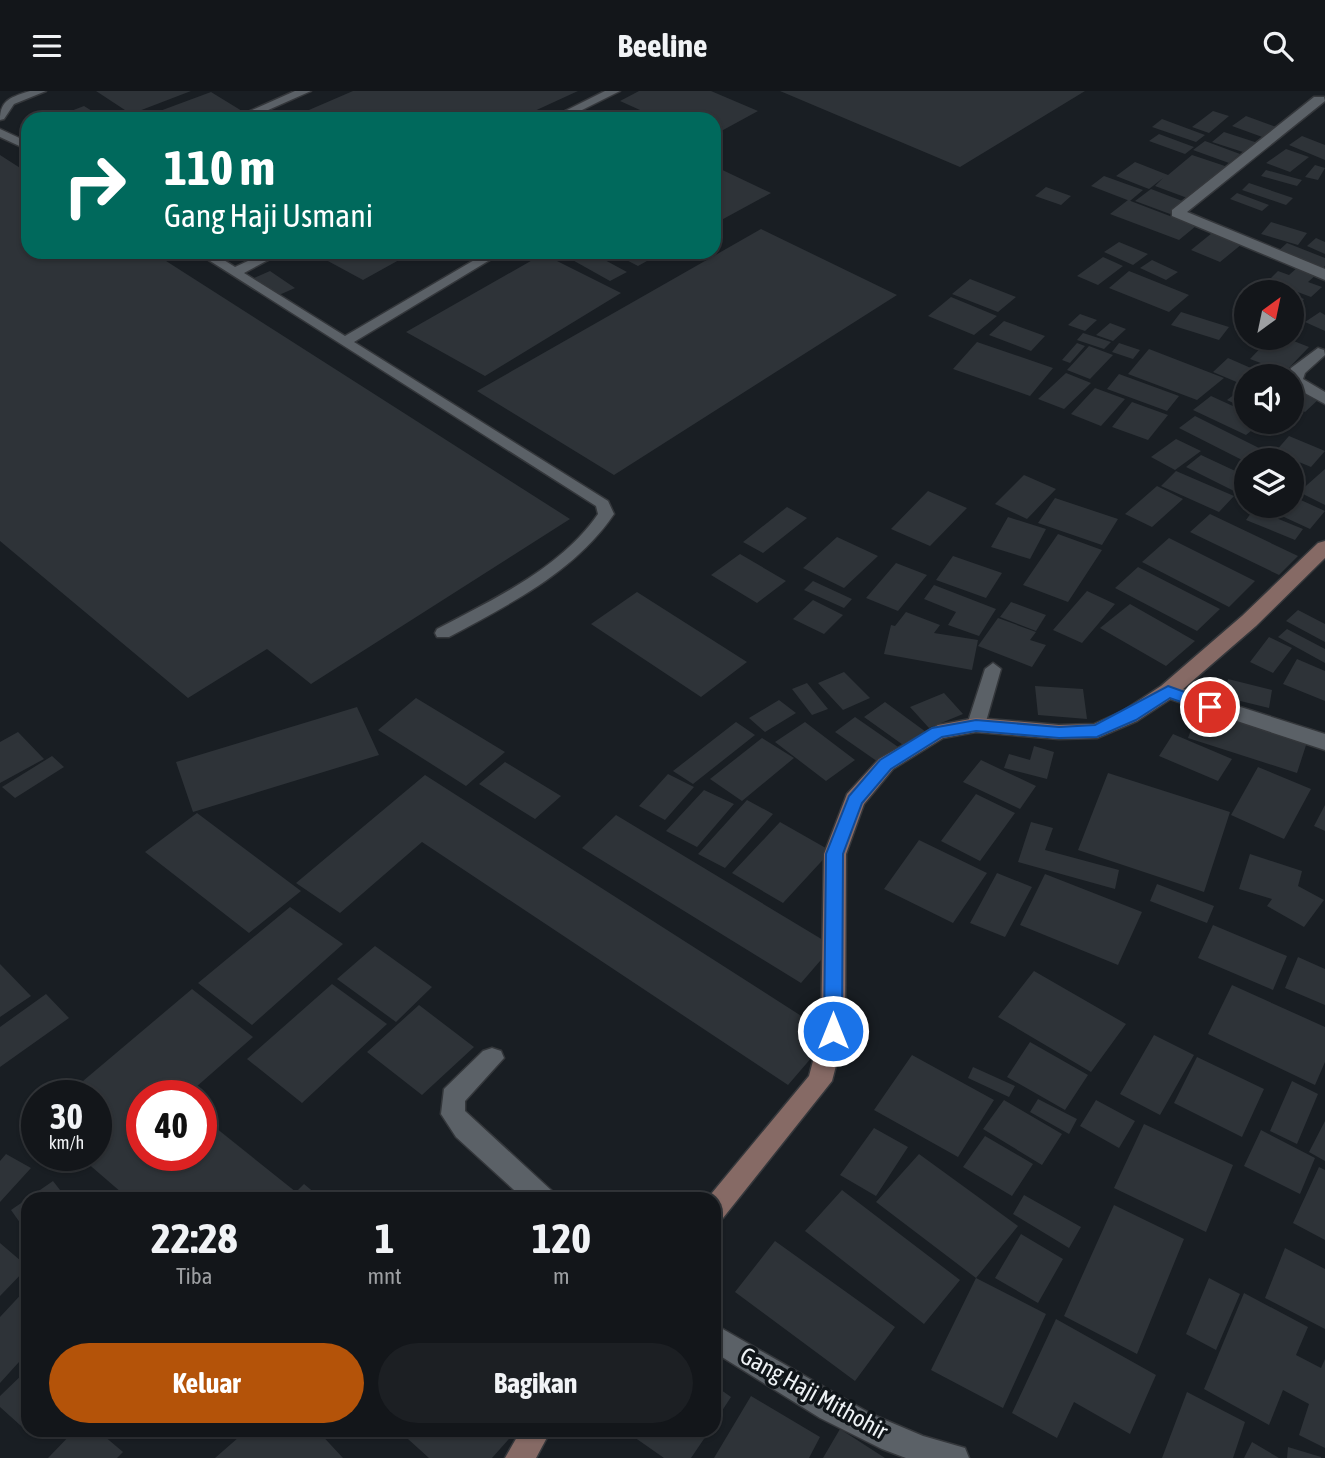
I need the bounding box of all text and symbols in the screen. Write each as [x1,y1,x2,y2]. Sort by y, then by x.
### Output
icon: menu [28,27,66,65]
text: Beeline [618,27,707,64]
icon: search [1259,27,1297,65]
text: 110 m [164,139,275,195]
icon: right [49,140,140,231]
text: Gang Haji Usmani [164,197,373,234]
north arrow [1234,280,1304,350]
map controls [1234,280,1304,518]
button: sound [1234,364,1304,434]
button: layers [1234,448,1304,518]
pin [1180,677,1240,737]
icon: arrive [1191,688,1229,726]
position arrow [796,994,870,1068]
speed limit sign: 40 [126,1080,217,1171]
text: 30 [50,1096,83,1136]
text: km/h [49,1132,84,1153]
text: 22:28 [151,1214,237,1262]
text: 1 [375,1214,394,1262]
text: 120 [532,1214,591,1262]
text: Tiba [176,1263,212,1289]
text: mnt [367,1263,402,1289]
text: m [553,1263,570,1289]
street label: Gang Haji Mithohir [736,1341,893,1445]
button: Keluar [49,1343,364,1423]
button: Bagikan [378,1343,693,1423]

